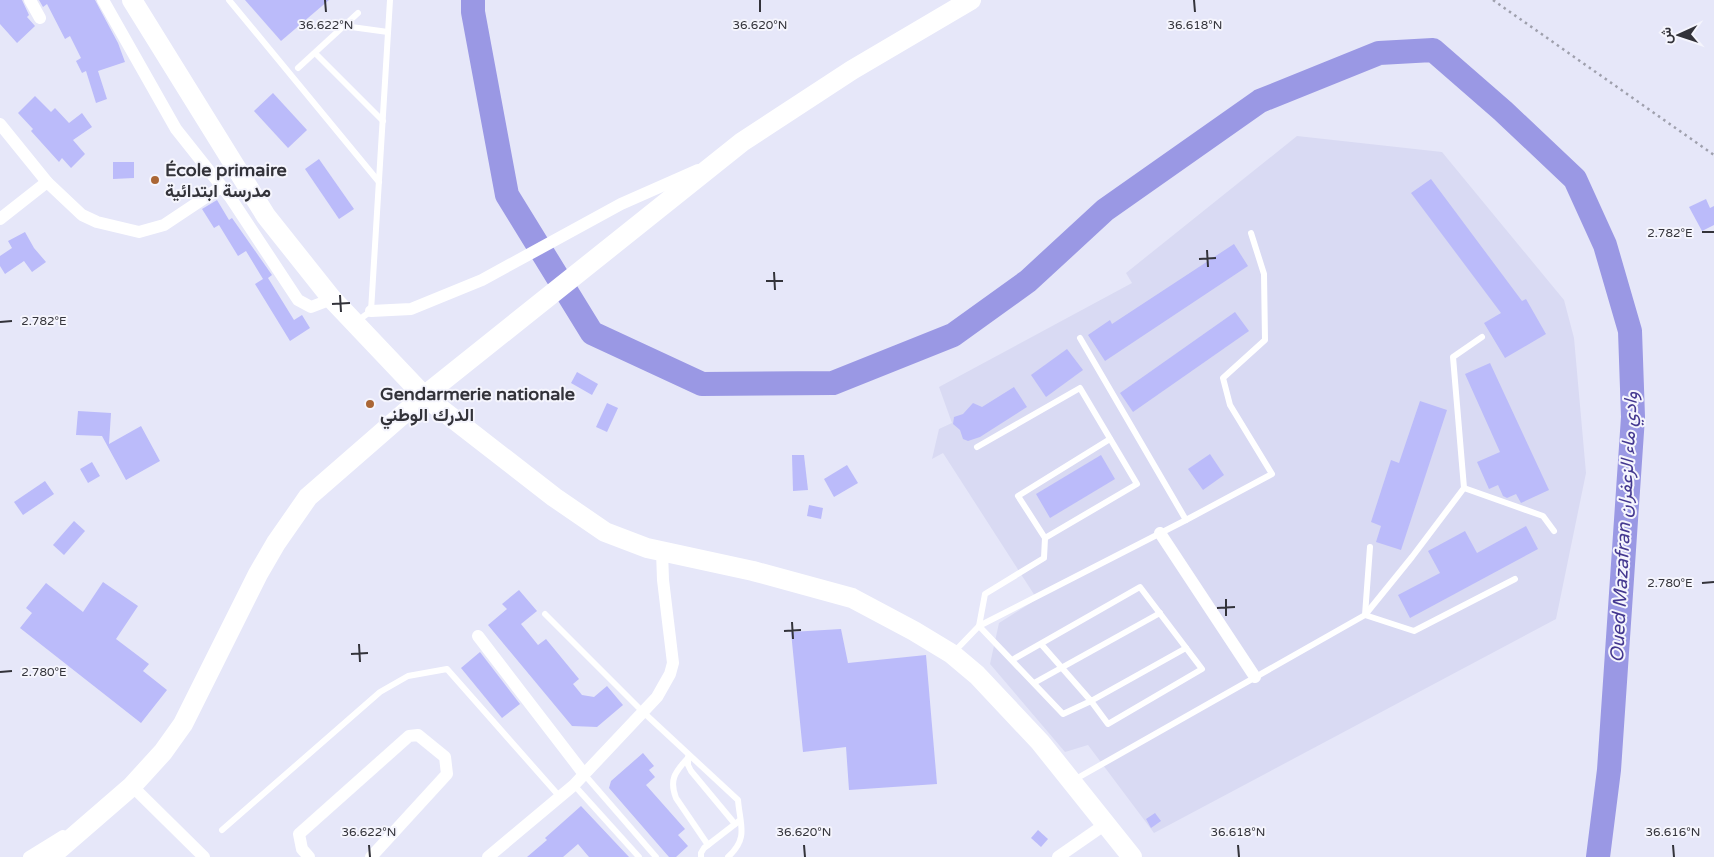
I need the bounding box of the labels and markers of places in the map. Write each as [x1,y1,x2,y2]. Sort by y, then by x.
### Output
place label: École primaire مدرسة ابتدائية [165,159,287,202]
marker: École primaire مدرسة ابتدائية [149,174,161,186]
place label: Gendarmerie nationale الدرك الوطني [380,383,575,430]
marker: Gendarmerie nationale الدرك الوطني [364,398,376,410]

